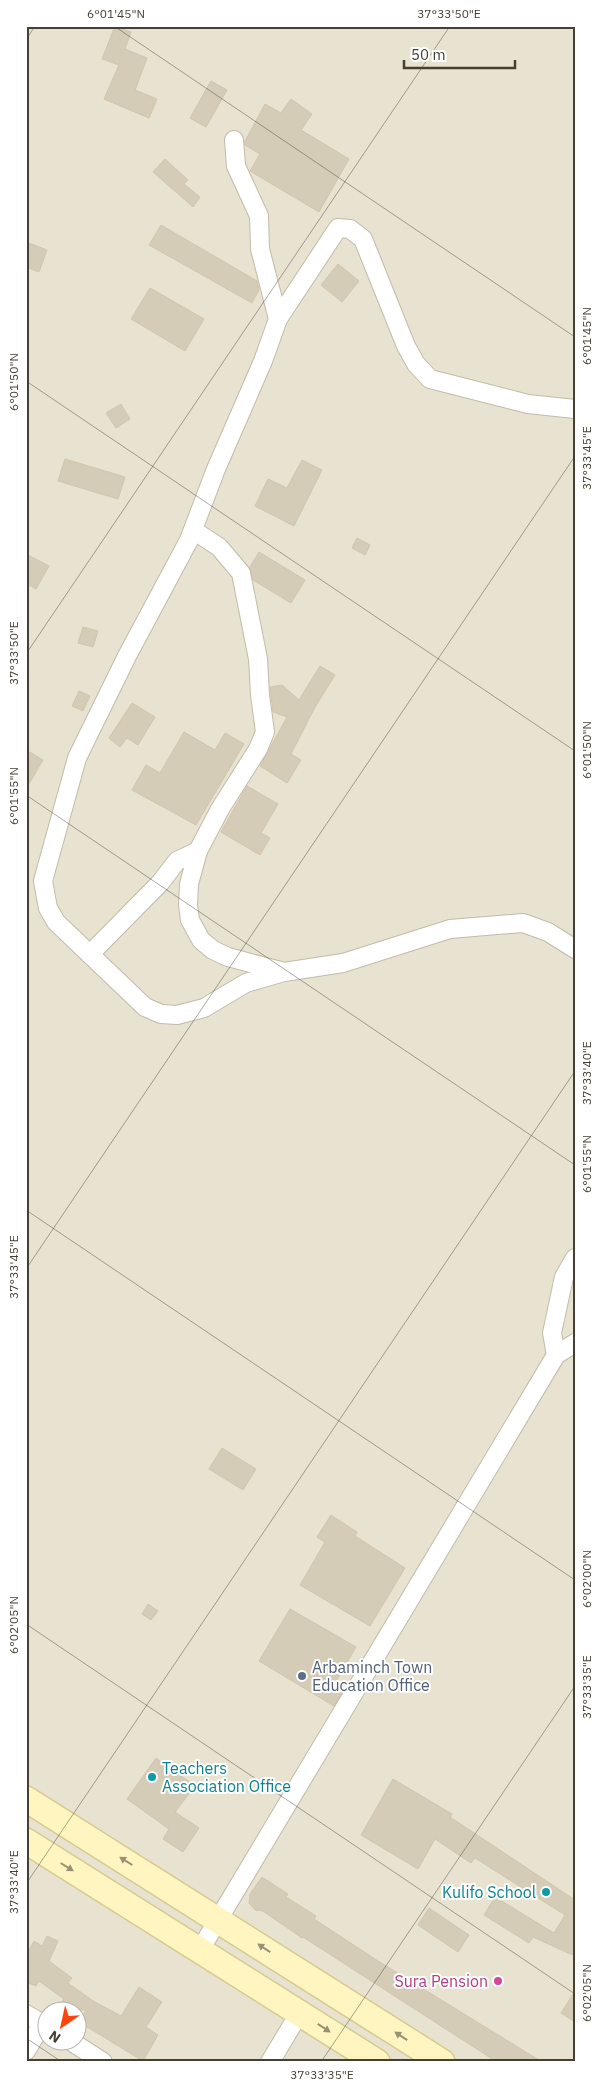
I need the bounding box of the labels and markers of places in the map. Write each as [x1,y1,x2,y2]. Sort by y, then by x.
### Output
place label: Arbaminch Town Education Office [312,1657,432,1695]
marker: Arbaminch Town Education Office [296,1670,308,1682]
place label: Teachers Association Office [162,1758,291,1796]
marker: Teachers Association Office [146,1771,158,1783]
place label: Kulifo School [442,1882,536,1902]
marker: Kulifo School [540,1886,552,1898]
place label: Sura Pension [394,1971,488,1991]
marker: Sura Pension [492,1975,504,1987]

